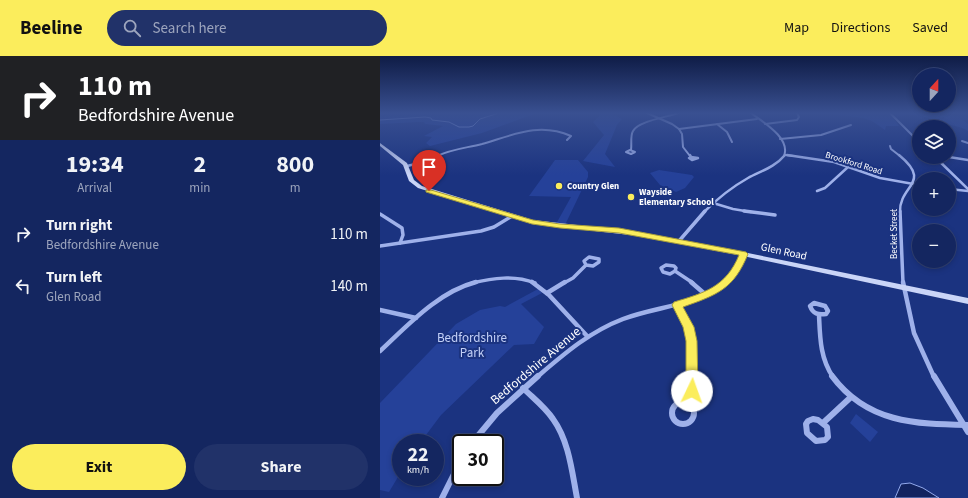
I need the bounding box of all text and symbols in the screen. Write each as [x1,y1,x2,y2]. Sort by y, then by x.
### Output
search box [107,10,387,46]
text: Beeline [20,15,83,42]
icon: search [121,17,143,39]
text: Search here [153,18,227,39]
text: Map [784,18,809,38]
text: Directions [831,18,890,38]
text: Saved [912,18,948,38]
text: 110 m [78,66,152,106]
north arrow [912,68,956,112]
map controls [912,68,956,268]
icon: right [12,72,64,124]
text: Bedfordshire Avenue [78,103,234,128]
button: layers [912,120,956,164]
text: 19:34 [66,147,124,182]
text: 2 [194,147,206,182]
text: 800 [276,147,314,182]
street label: Brookford Road [824,149,884,178]
pin [412,150,446,191]
icon: arrive [418,156,440,178]
button: + [912,172,956,216]
text: Arrival [77,179,112,197]
text: min [189,179,210,197]
text: m [290,179,301,197]
place label: Country Glen [567,180,619,193]
marker: Country Glen [554,181,564,191]
place label: Wayside Elementary School [639,186,714,209]
marker: Wayside Elementary School [626,192,636,202]
street label: Becket Street [888,209,901,259]
text: Turn right [46,215,112,236]
icon: right [12,223,34,245]
text: 110 m [330,224,368,245]
button: − [912,224,956,268]
text: Bedfordshire Avenue [46,236,159,254]
street label: Glen Road [759,239,808,264]
text: Turn left [46,267,102,288]
icon: left [12,275,34,297]
text: 140 m [330,276,368,297]
text: Glen Road [46,288,101,306]
street label: Bedfordshire Avenue [487,323,585,409]
park label: Bedfordshire Park [437,329,507,362]
position arrow [671,370,713,412]
speed limit sign: 30 [452,434,504,486]
text: 22 [407,441,429,469]
button: Exit [12,444,186,490]
button: Share [194,444,368,490]
text: km/h [407,463,429,477]

